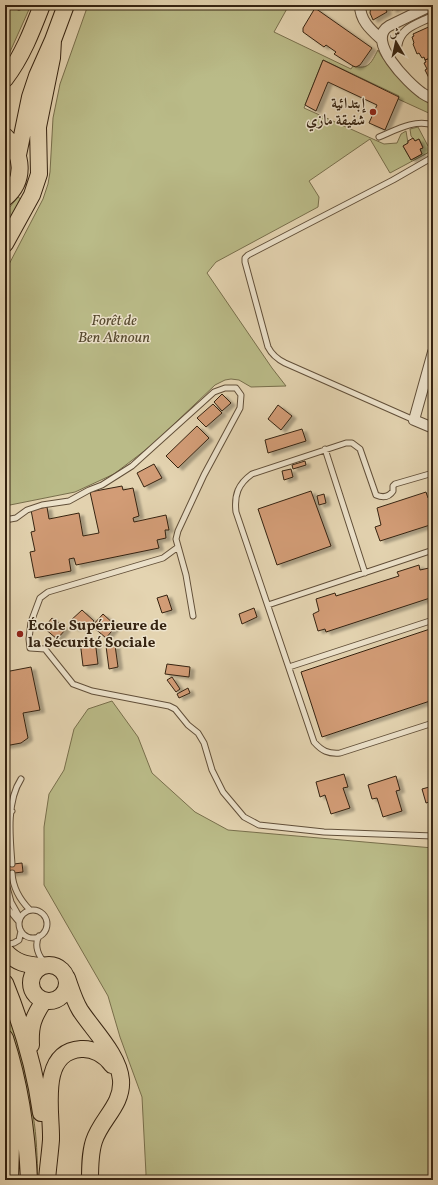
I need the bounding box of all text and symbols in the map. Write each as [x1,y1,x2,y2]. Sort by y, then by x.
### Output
north arrow [376,22,416,62]
text: ش [388,25,401,42]
place label: إبتدائية شفيقة مازي [306,94,367,132]
marker: إبتدائية شفيقة مازي [368,107,378,117]
park label: Forêt de Ben Aknoun [78,311,150,349]
place label: École Supérieure de la Sécurité Sociale [28,616,167,654]
marker: École Supérieure de la Sécurité Sociale [15,629,25,639]

